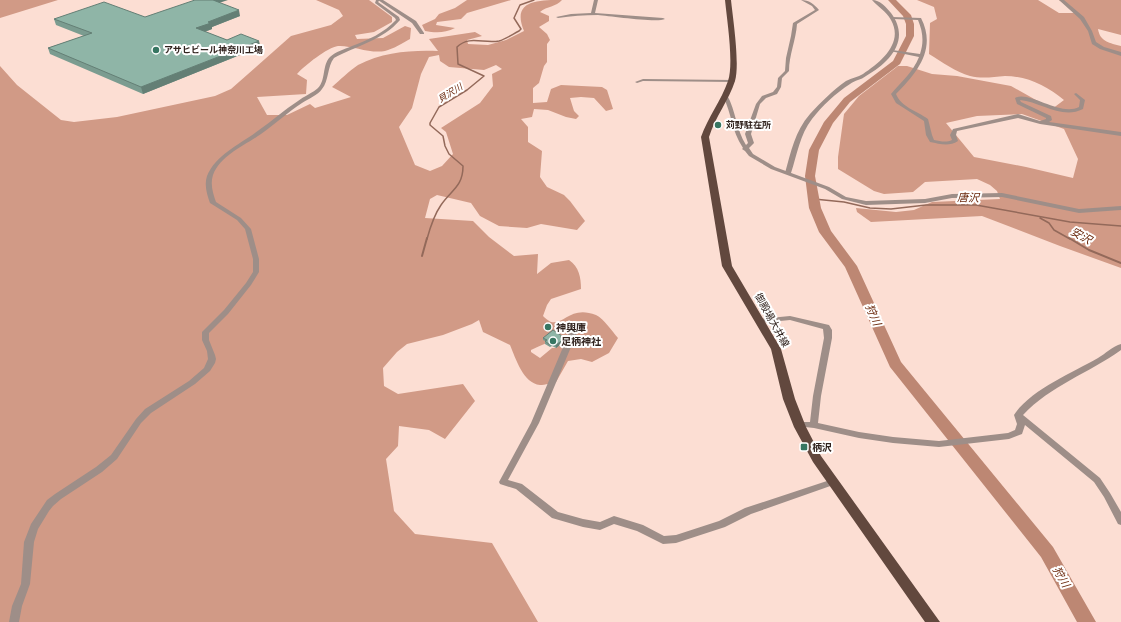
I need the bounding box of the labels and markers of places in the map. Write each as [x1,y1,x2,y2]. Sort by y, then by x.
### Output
place label: アサヒビール神奈川工場 [164,44,263,55]
marker: アサヒビール神奈川工場 [151,45,161,55]
marker: 苅野駐在所 [713,120,723,130]
place label: 苅野駐在所 [726,120,771,130]
marker: 神輿庫 [543,322,553,332]
place label: 神輿庫 [556,322,586,333]
marker: 足柄神社 [548,336,558,346]
place label: 足柄神社 [561,336,602,347]
marker: 柄沢 [799,442,809,452]
place label: 柄沢 [812,442,832,453]

